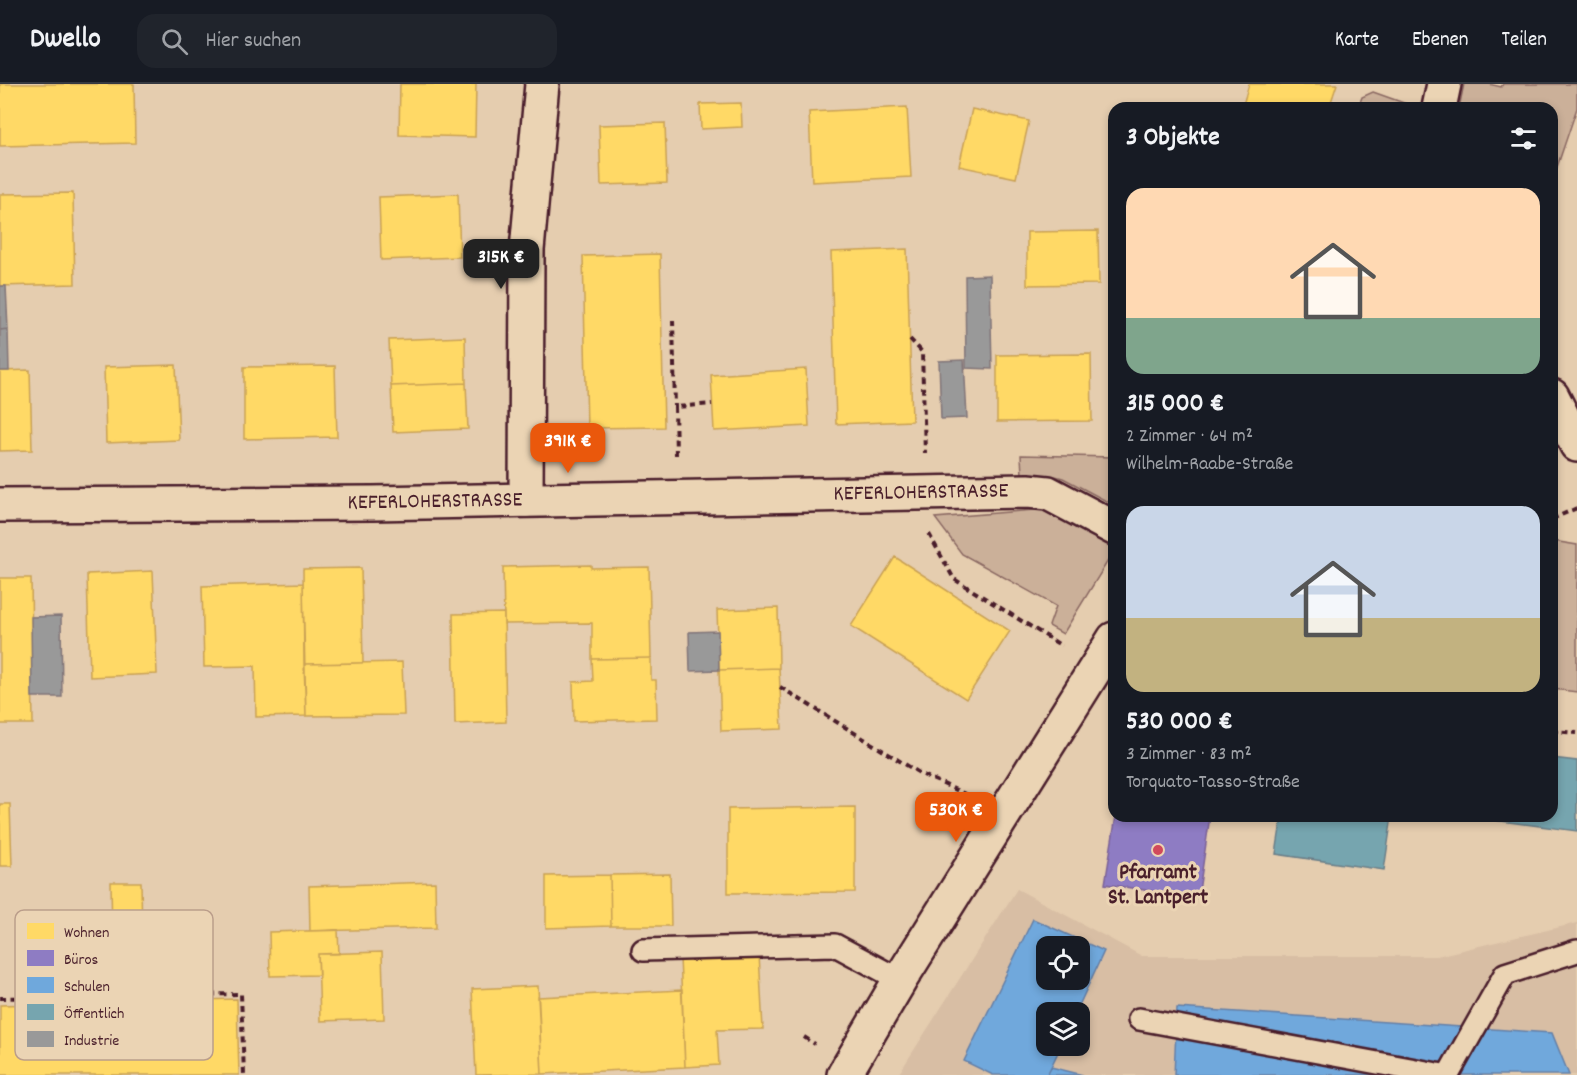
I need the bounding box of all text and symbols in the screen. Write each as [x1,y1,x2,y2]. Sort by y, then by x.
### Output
search box [137,14,557,68]
text: Dwello [30,21,101,61]
icon: search [158,25,191,58]
text: Hier suchen [206,26,301,57]
text: Karte [1335,26,1379,56]
text: Ebenen [1412,26,1469,56]
text: Teilen [1502,26,1547,56]
text: 3 Objekte [1126,120,1220,157]
icon: filters [1507,122,1540,155]
icon: home [1279,227,1387,335]
pin: 315K € [452,239,550,290]
text: 315K € [477,244,525,272]
text: 315 000 € [1126,386,1224,423]
pin: 391K € [519,423,617,474]
text: 2 Zimmer · 64 m² [1126,423,1253,451]
text: 391K € [544,428,592,456]
text: Wilhelm-Raabe-Straße [1126,451,1293,479]
street label: KEFERLOHERSTRASSE [833,476,1009,510]
street label: KEFERLOHERSTRASSE [347,485,523,519]
icon: home [1279,545,1387,653]
text: 530 000 € [1126,704,1233,741]
text: 3 Zimmer · 83 m² [1126,741,1252,769]
text: Torquato-Tasso-Straße [1126,769,1300,797]
pin: 530K € [907,792,1005,843]
text: 530K € [929,797,983,825]
marker: Pfarramt St. Lantpert [1151,843,1165,857]
place label: Pfarramt St. Lantpert [1108,858,1209,914]
legend [15,910,213,1060]
text: Wohnen [64,922,109,945]
map controls [1036,936,1090,1056]
button: locate [1036,936,1090,990]
text: Büros [64,949,99,972]
text: Schulen [64,976,110,999]
button: layers [1036,1002,1090,1056]
text: Öffentlich [64,1003,124,1026]
text: Industrie [64,1030,119,1053]

